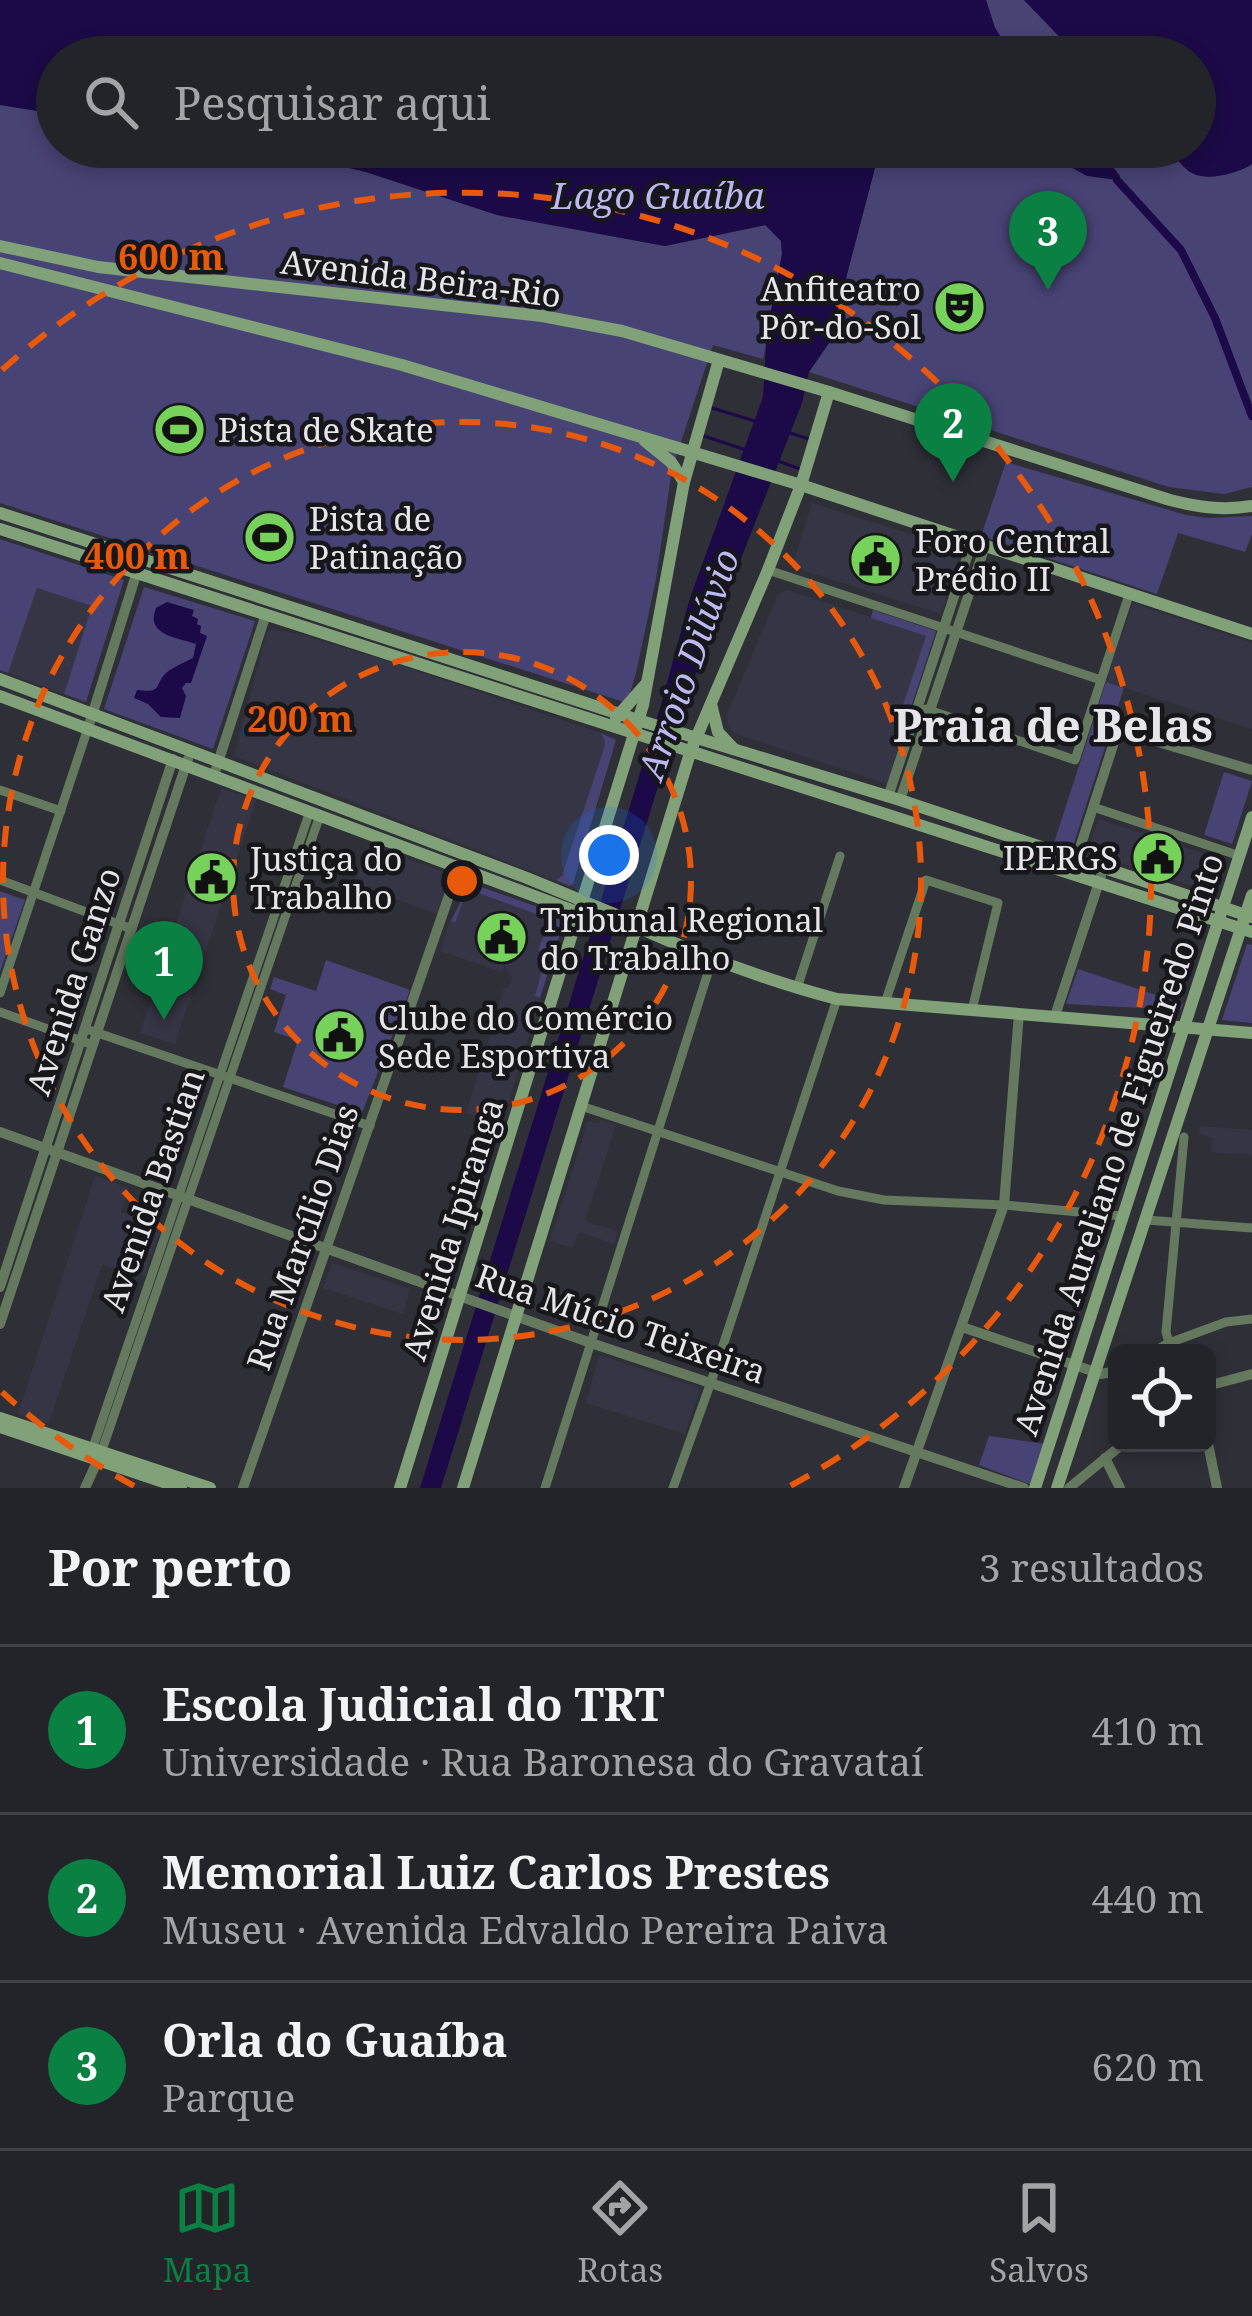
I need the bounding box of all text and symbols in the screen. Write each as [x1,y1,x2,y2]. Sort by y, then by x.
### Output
search box [36,36,1216,168]
icon: search [78,69,144,135]
text: Pesquisar aqui [174,72,491,133]
water label: Lago Guaíba [550,171,765,220]
pin: 3 [1009,191,1087,290]
text: 600 m [118,232,224,281]
street label: Avenida Beira-Rio [278,238,564,318]
place label: Anfiteatro Pôr-do-Sol [759,266,921,349]
theatre icon: Anfiteatro Pôr-do-Sol [932,279,988,335]
pin: 2 [914,383,992,482]
sports icon: Pista de Skate [151,401,207,457]
place label: Pista de Skate [218,407,434,452]
place label: Pista de Patinação [309,496,463,579]
sports icon: Pista de Patinação [242,509,298,565]
place label: Foro Central Prédio II [915,518,1110,601]
text: 400 m [84,531,190,580]
public building icon: Foro Central Prédio II [848,531,904,587]
water label: Arroio Dilúvio [625,542,750,789]
text: 200 m [247,694,353,743]
district label: Praia de Belas [893,694,1213,755]
your location [579,825,639,885]
public building icon: IPERGS [1129,829,1185,885]
place label: IPERGS [1003,835,1118,880]
place label: Justiça do Trabalho [249,836,403,919]
street label: Avenida Aureliano de Figueiredo Pinto [1002,847,1234,1441]
public building icon: Justiça do Trabalho [183,849,239,905]
centre of rings [441,860,483,902]
street label: Avenida Ganzo [15,862,131,1100]
place label: Tribunal Regional do Trabalho [540,897,823,980]
public building icon: Tribunal Regional do Trabalho [473,910,529,966]
pin: 1 [125,921,203,1020]
place label: Clube do Comércio Sede Esportiva [378,995,673,1078]
public building icon: Clube do Comércio Sede Esportiva [311,1008,367,1064]
street label: Avenida Bastian [89,1062,215,1318]
street label: Avenida Ipiranga [391,1093,513,1365]
street label: Rua Marcílio Dias [235,1098,369,1376]
street label: Rua Múcio Teixeira [470,1252,772,1394]
map controls [1108,1344,1216,1452]
button: locate [1108,1344,1216,1452]
text: Por perto [48,1531,293,1601]
text: 3 resultados [979,1540,1204,1593]
text: Escola Judicial do TRT [162,1673,664,1734]
text: 1 [76,1703,98,1756]
text: 410 m [1092,1703,1204,1756]
text: Universidade · Rua Baronesa do Gravataí [162,1734,923,1787]
text: Memorial Luiz Carlos Prestes [162,1841,830,1902]
text: 2 [76,1871,98,1924]
text: 440 m [1092,1871,1204,1924]
text: Museu · Avenida Edvaldo Pereira Paiva [162,1902,889,1955]
text: Orla do Guaíba [162,2009,508,2070]
text: 3 [76,2039,98,2092]
text: 620 m [1092,2039,1204,2092]
text: Parque [162,2070,295,2123]
tab: Mapa [163,2175,251,2292]
tab: Rotas [577,2175,663,2292]
tab: Salvos [989,2175,1089,2292]

